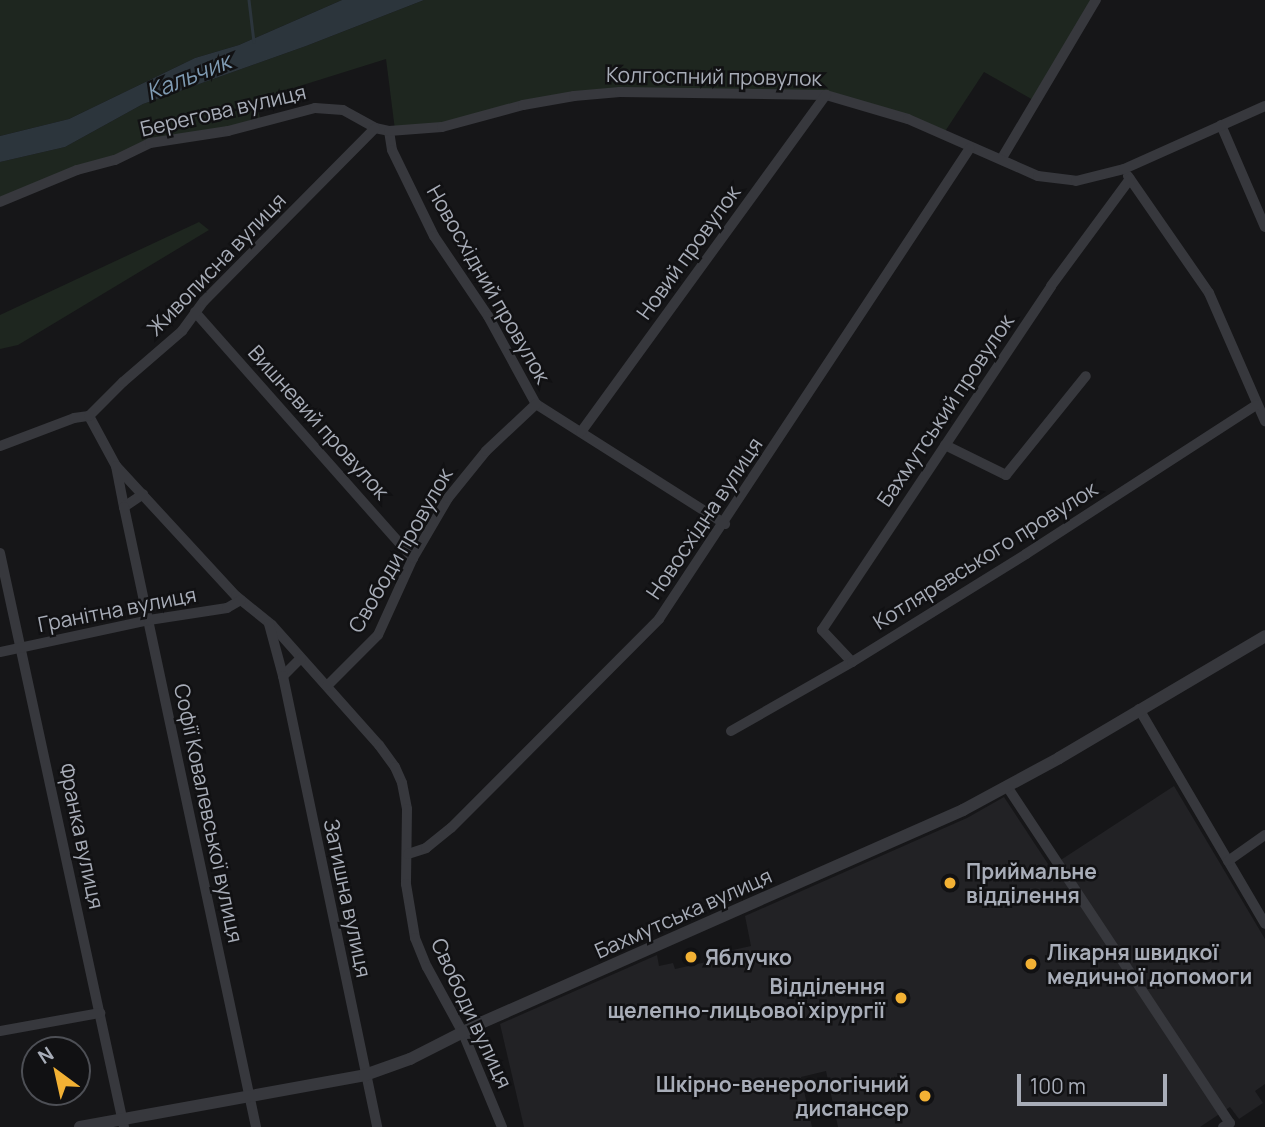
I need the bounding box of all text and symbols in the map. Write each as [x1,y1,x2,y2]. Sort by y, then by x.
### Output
water label: Кальчик [142,47,234,105]
street label: Колгоспний провулок [606,62,822,90]
street label: Берегова вулиця [138,79,308,141]
street label: Новосхідний провулок [422,180,556,388]
street label: Новий провулок [631,180,745,324]
street label: Живописна вулиця [141,187,291,341]
street label: Бахмутський провулок [871,309,1019,511]
street label: Вишневий провулок [243,340,395,504]
street label: Новосхідна вулиця [641,432,767,604]
street label: Свободи провулок [343,463,457,637]
street label: Котляревського провулок [868,476,1102,634]
street label: Гранітна вулиця [36,581,198,637]
street label: Софії Ковалевської вулиця [169,681,249,945]
street label: Франка вулиця [54,761,110,911]
street label: Затишна вулиця [319,816,377,980]
place label: Приймальне відділення [966,858,1097,908]
street label: Бахмутська вулиця [591,863,775,963]
marker: Приймальне відділення [940,873,960,893]
street label: Свободи вулиця [426,934,518,1092]
place label: Лікарня швидкої медичної допомоги [1047,939,1252,989]
place label: Яблучко [705,944,792,970]
marker: Яблучко [683,949,699,965]
marker: Лікарня швидкої медичної допомоги [1021,954,1041,974]
place label: Відділення щелепно-лицьової хірургії [607,973,885,1023]
marker: Відділення щелепно-лицьової хірургії [891,988,911,1008]
north arrow [21,1036,91,1106]
text: N [33,1040,58,1070]
scale bar [1020,1060,1170,1104]
place label: Шкірно-венерологічний диспансер [656,1071,909,1121]
text: 100 m [1030,1072,1086,1100]
marker: Шкірно-венерологічний диспансер [915,1086,935,1106]

